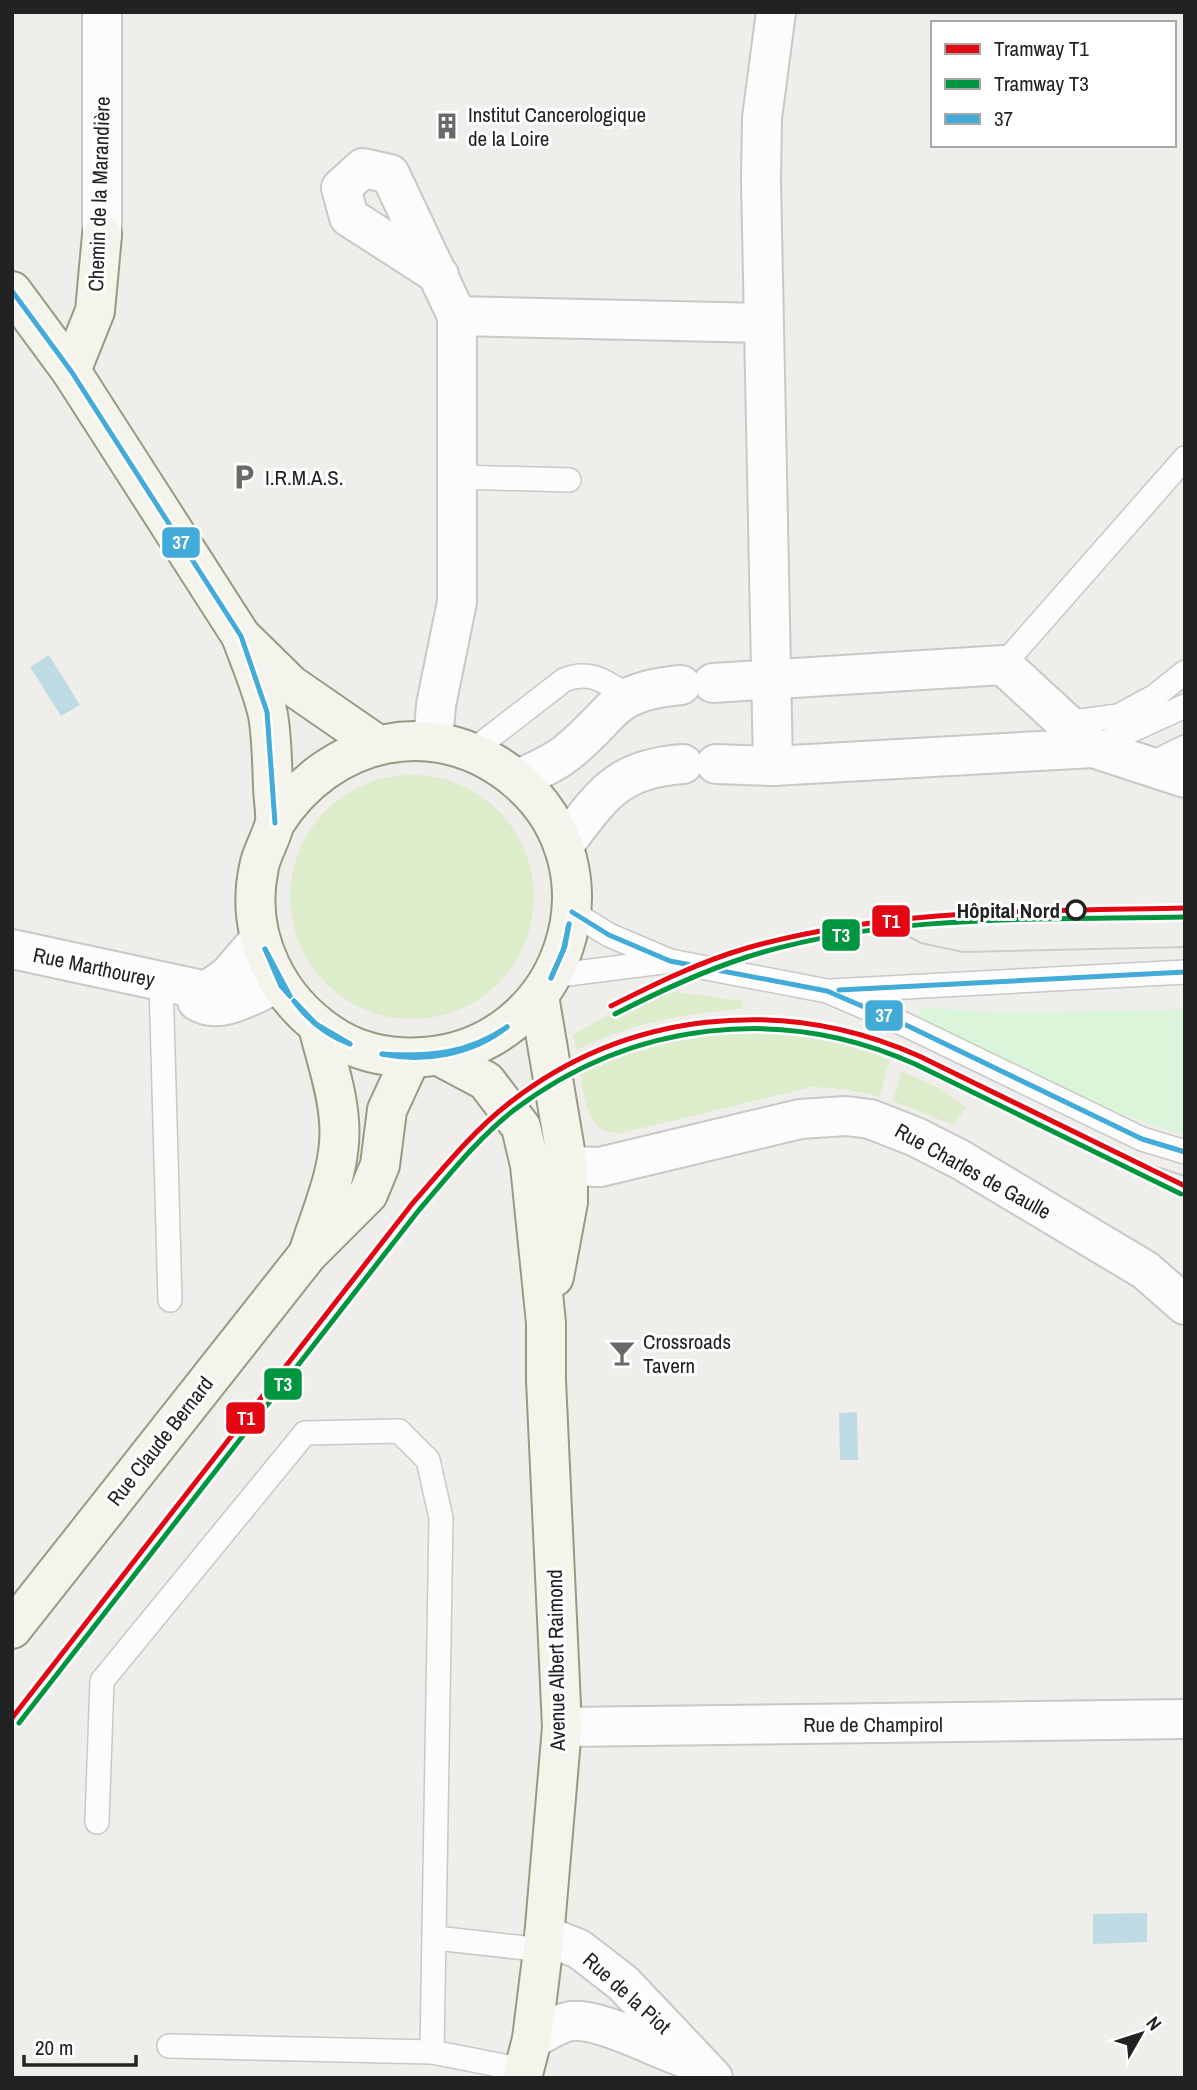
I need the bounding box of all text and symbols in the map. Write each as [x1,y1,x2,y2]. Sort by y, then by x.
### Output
legend [931,21,1176,147]
text: Tramway T1 [994,34,1089,63]
text: Tramway T3 [994,69,1089,98]
street label: Chemin de la Marandière [81,96,117,292]
place label: Institut Cancerologique de la Loire [468,100,646,153]
text: 37 [994,104,1013,133]
building icon: Institut Cancerologique de la Loire [432,111,462,141]
parking icon: I.R.M.A.S. [229,462,259,492]
place label: I.R.M.A.S. [265,463,343,492]
line badge: 37 [161,526,201,559]
text: 37 [172,529,190,555]
place label: Hôpital Nord [957,896,1060,925]
marker: Hôpital Nord [1066,900,1086,920]
line badge: T1 [871,904,911,938]
text: T1 [882,908,900,934]
line badge: T3 [821,918,861,952]
text: T3 [832,922,850,948]
street label: Rue Marthourey [31,940,158,994]
line badge: 37 [864,999,904,1032]
text: 37 [875,1002,893,1028]
street label: Rue Charles de Gaulle [890,1116,1056,1226]
place label: Crossroads Tavern [643,1327,731,1380]
bar icon: Crossroads Tavern [607,1338,637,1368]
line badge: T3 [263,1367,303,1401]
street label: Rue Claude Bernard [100,1370,220,1512]
text: T3 [274,1371,292,1397]
line badge: T1 [225,1401,266,1435]
text: T1 [237,1405,255,1431]
street label: Avenue Albert Raimond [540,1569,572,1752]
street label: Rue de Champirol [803,1710,943,1739]
street label: Rue de la Piot [577,1946,677,2040]
north arrow [1106,1999,1176,2069]
text: N [1141,2011,1168,2036]
scale bar [24,2024,136,2068]
text: 20 m [35,2033,73,2062]

